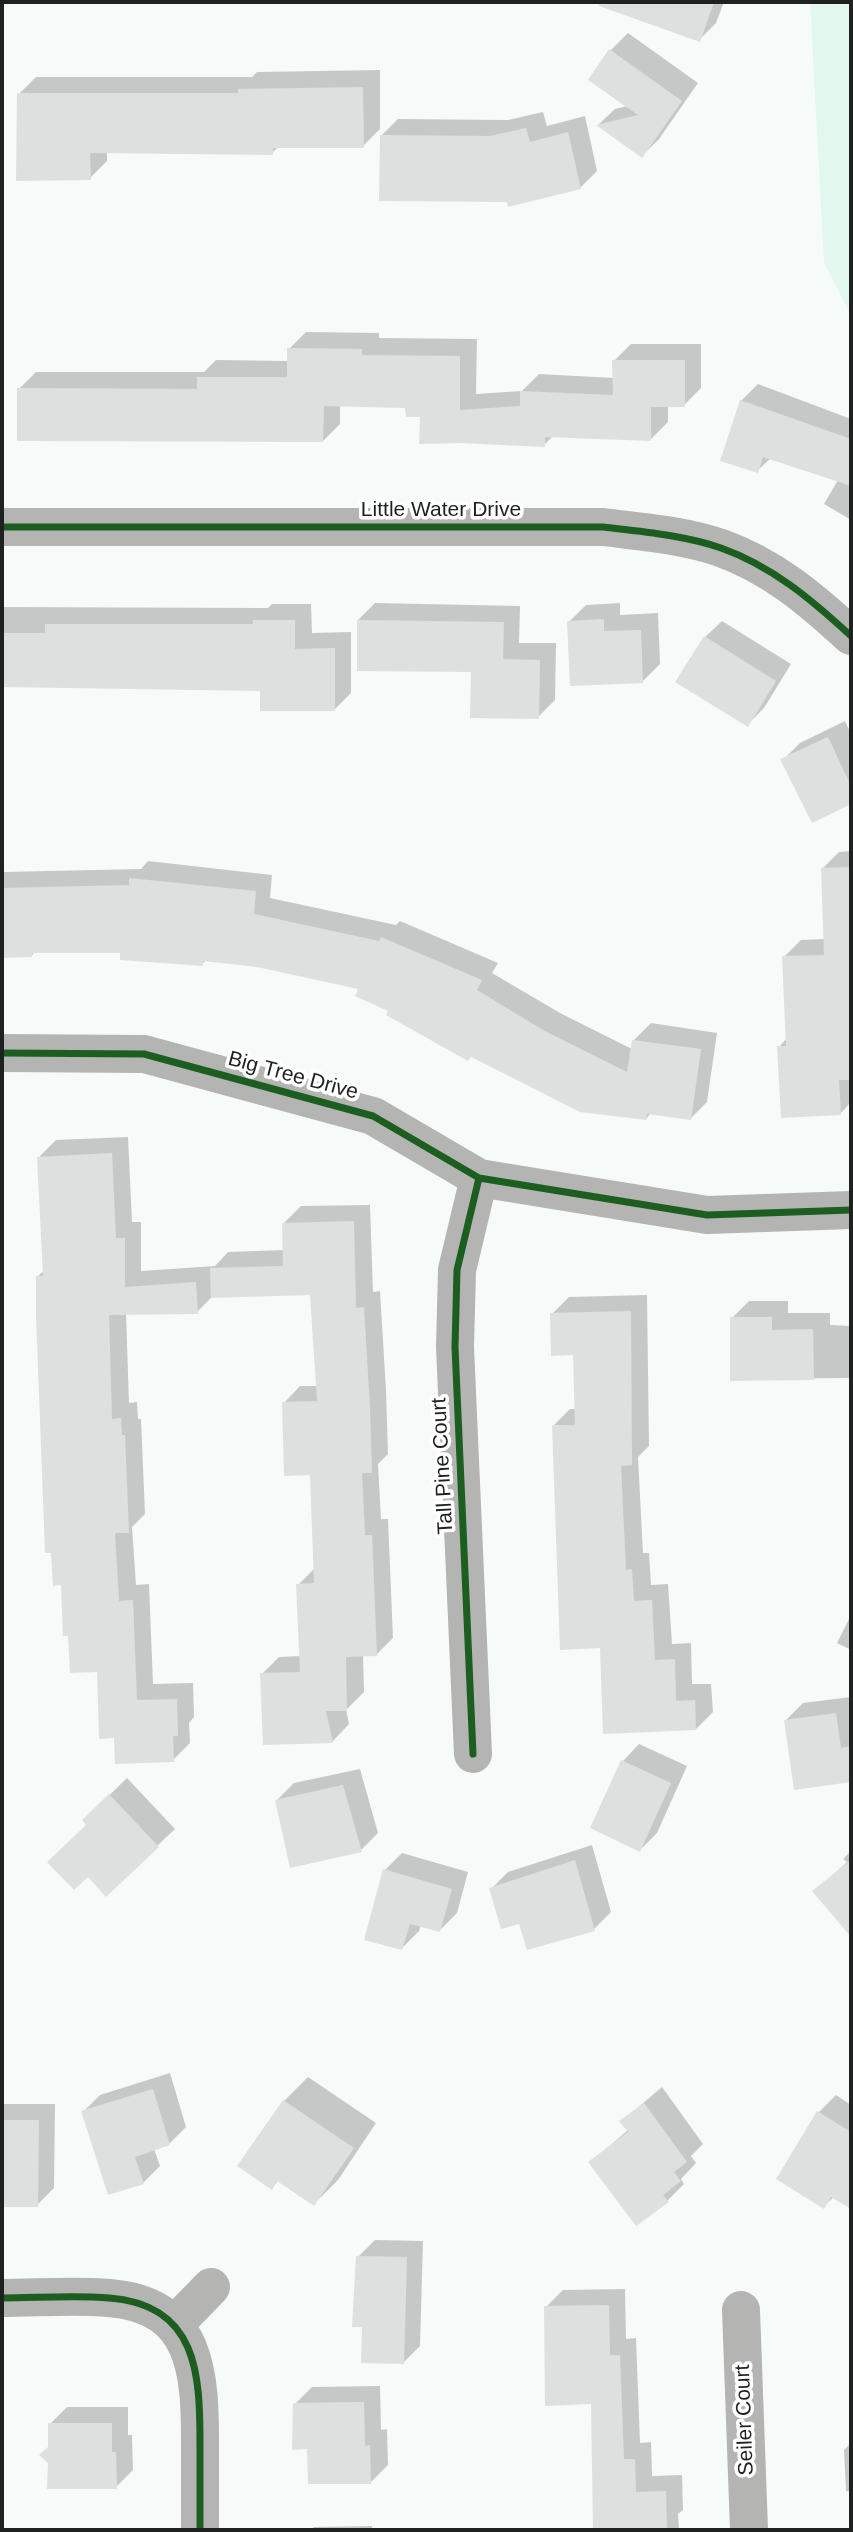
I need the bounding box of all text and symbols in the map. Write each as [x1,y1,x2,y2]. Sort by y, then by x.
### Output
street label: Little Water Drive [361,497,521,523]
street label: Big Tree Drive [225,1047,361,1105]
street label: Tall Pine Court [427,1397,459,1535]
street label: Seiler Court [730,2364,760,2476]

